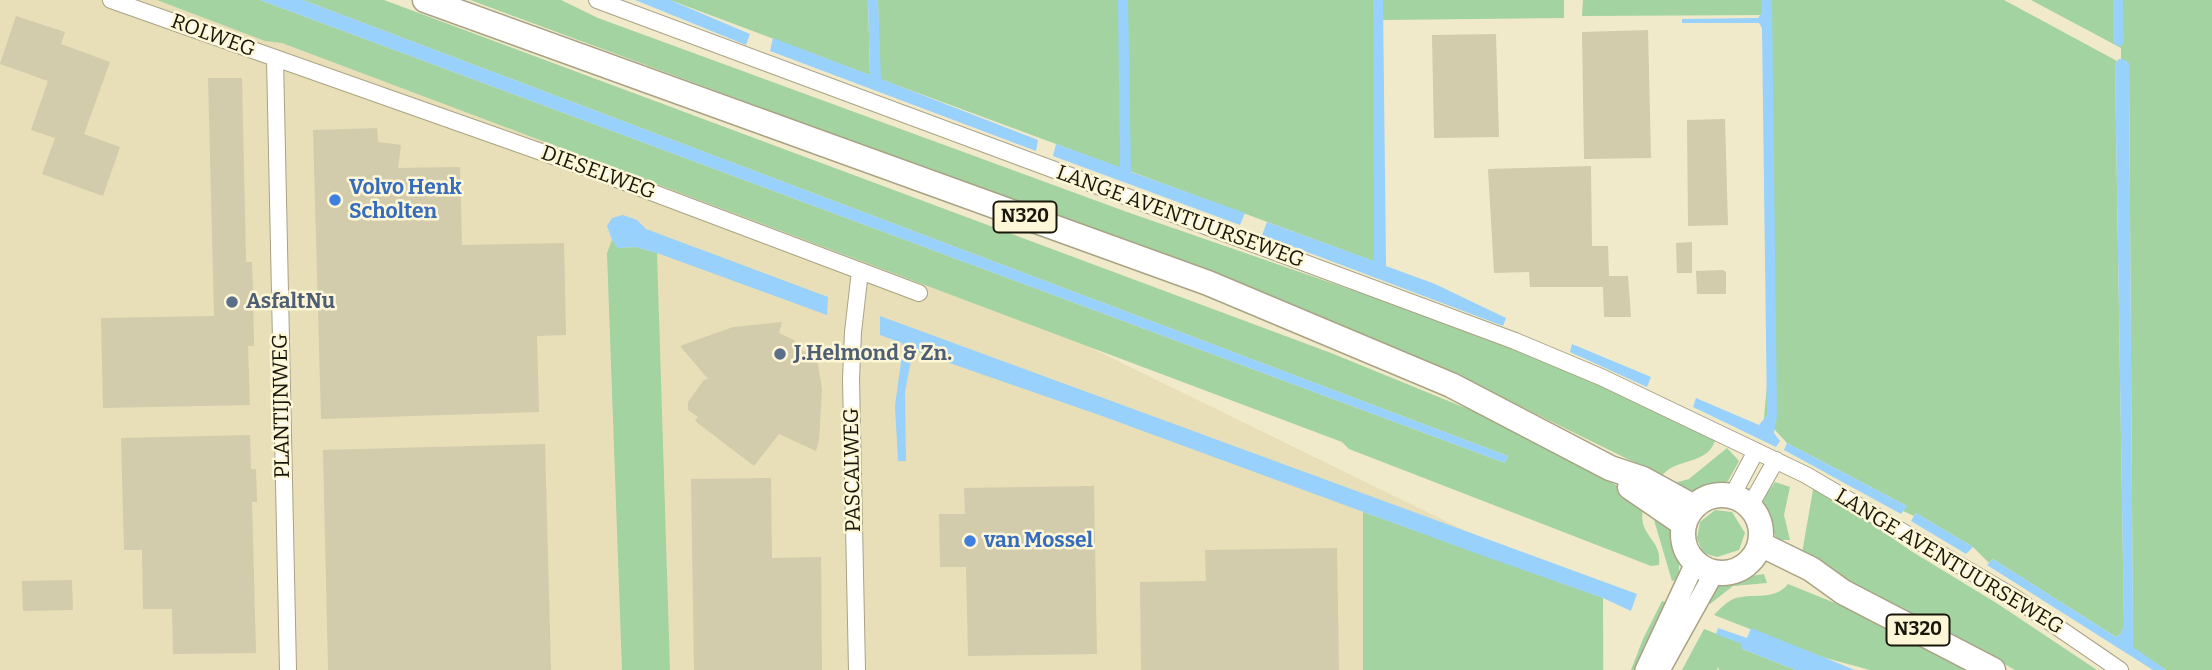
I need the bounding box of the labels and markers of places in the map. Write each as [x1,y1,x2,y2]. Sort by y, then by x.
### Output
place label: Volvo Henk Scholten [349,175,462,225]
marker: Volvo Henk Scholten [327,192,343,208]
place label: AsfaltNu [246,289,335,315]
marker: AsfaltNu [224,294,240,310]
place label: J.Helmond & Zn. [794,341,952,367]
marker: J.Helmond & Zn. [772,346,788,362]
place label: van Mossel [984,528,1093,554]
marker: van Mossel [962,533,978,549]

